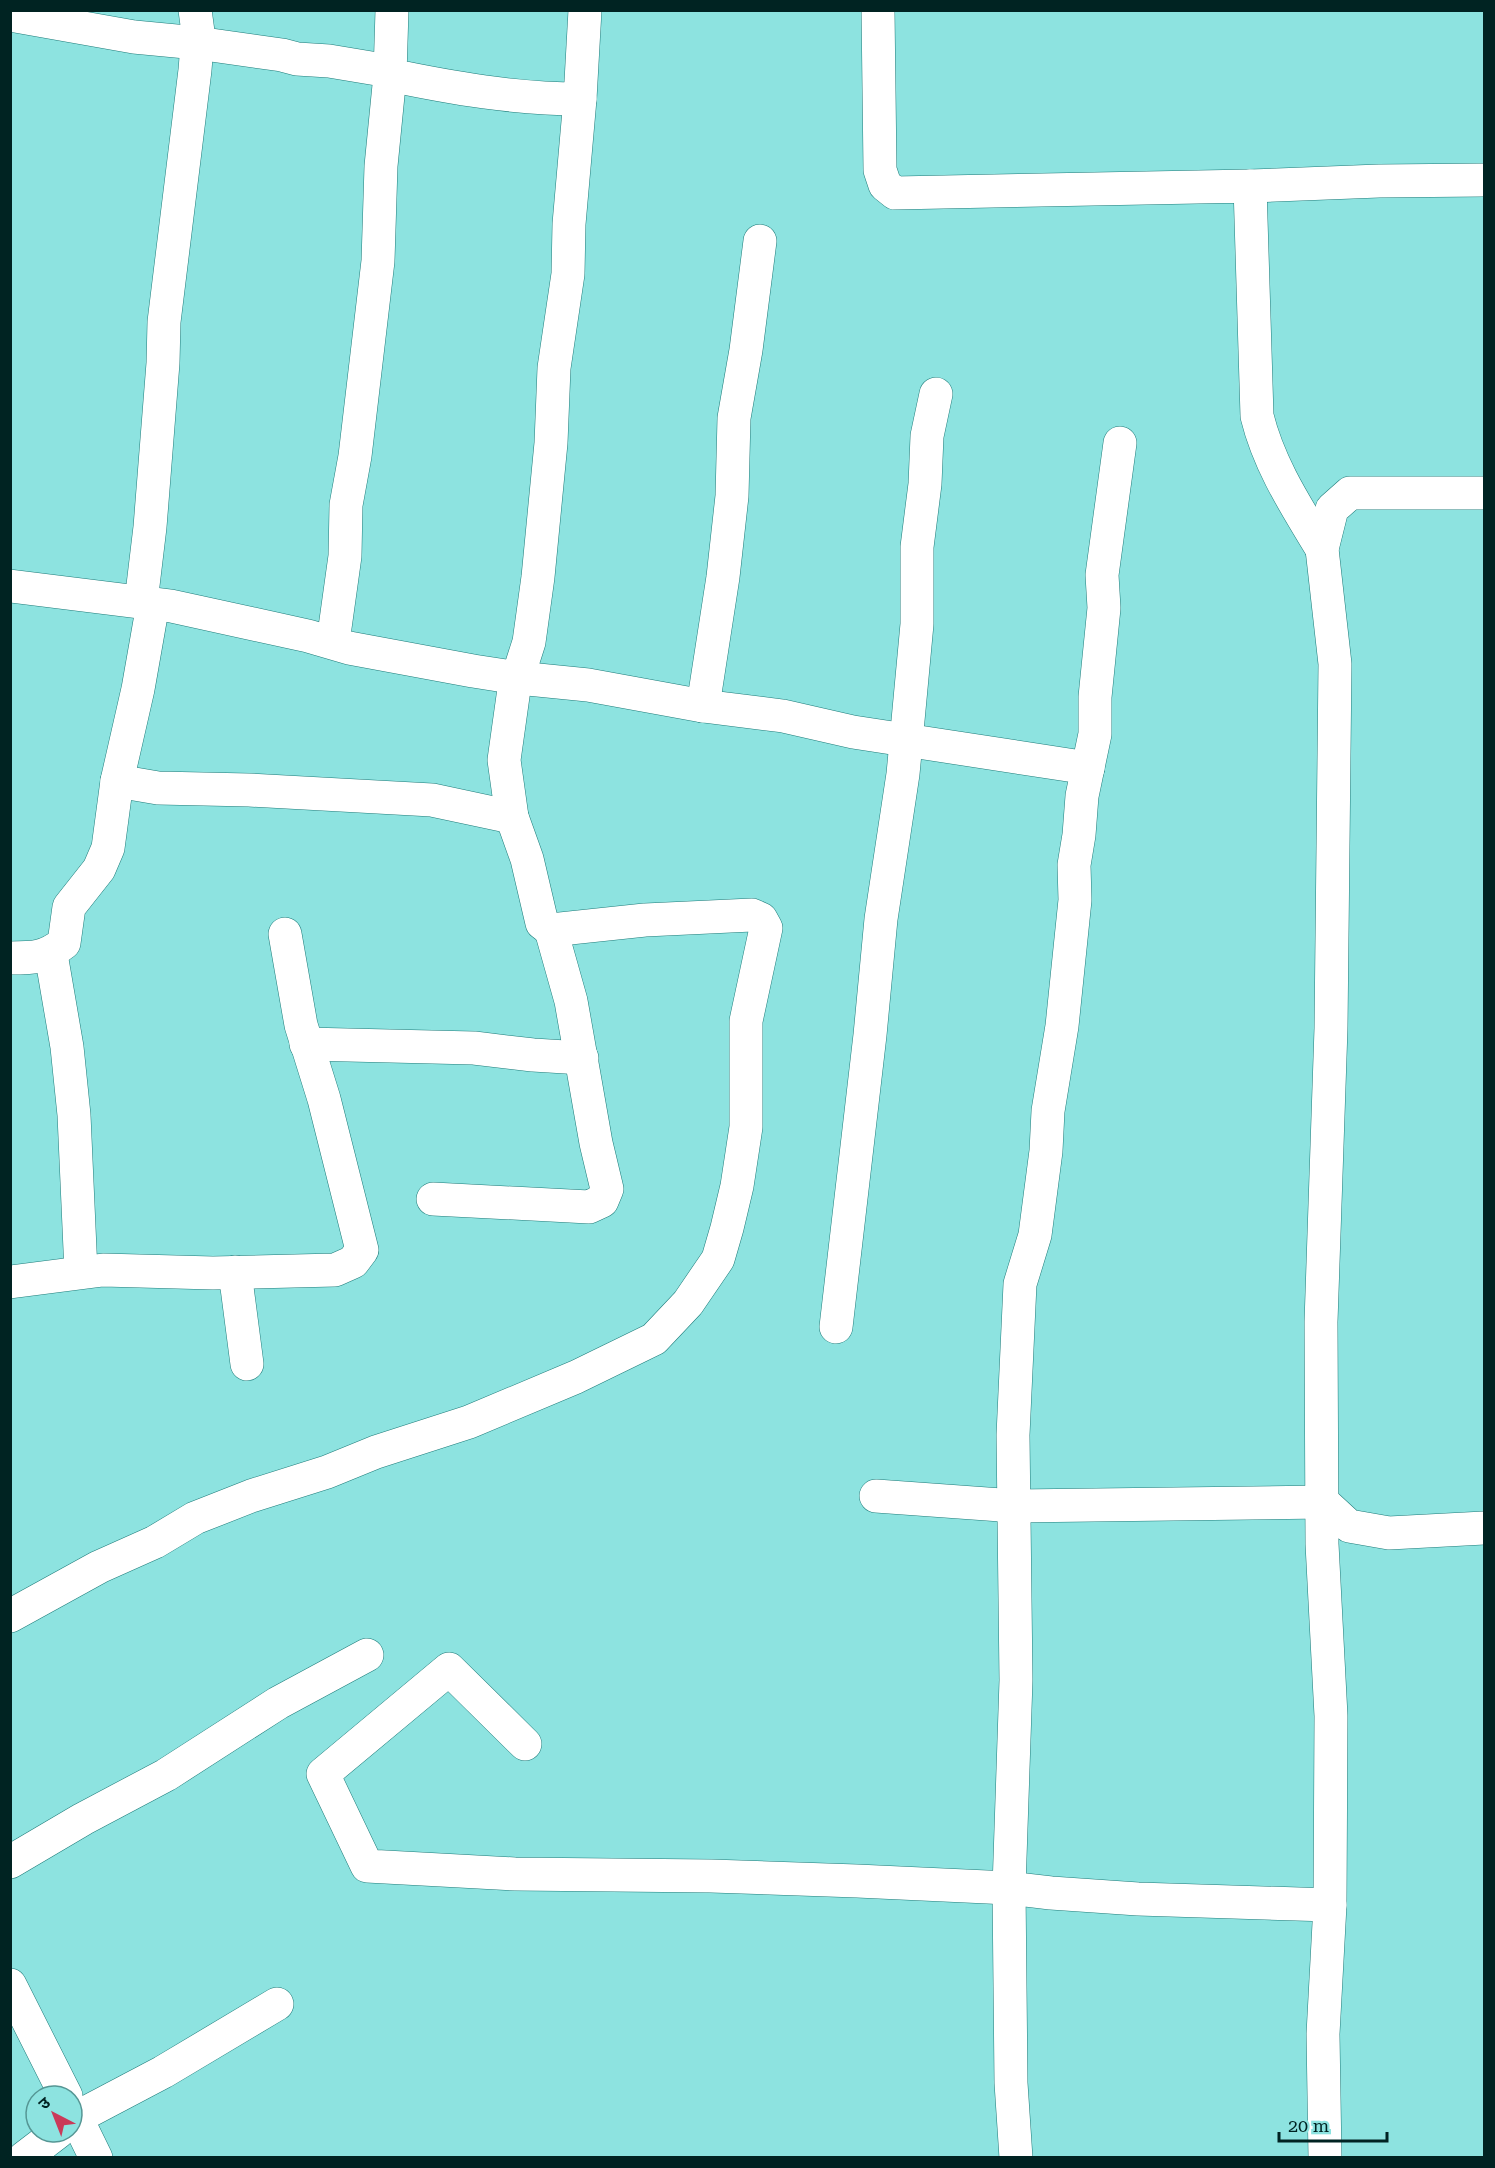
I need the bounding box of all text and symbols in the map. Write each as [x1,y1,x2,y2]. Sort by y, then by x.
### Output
north arrow [24,2084,84,2144]
text: उ [34,2093,55,2113]
scale bar [1279,2105,1387,2143]
text: 20 m [1288,2115,1329,2136]

